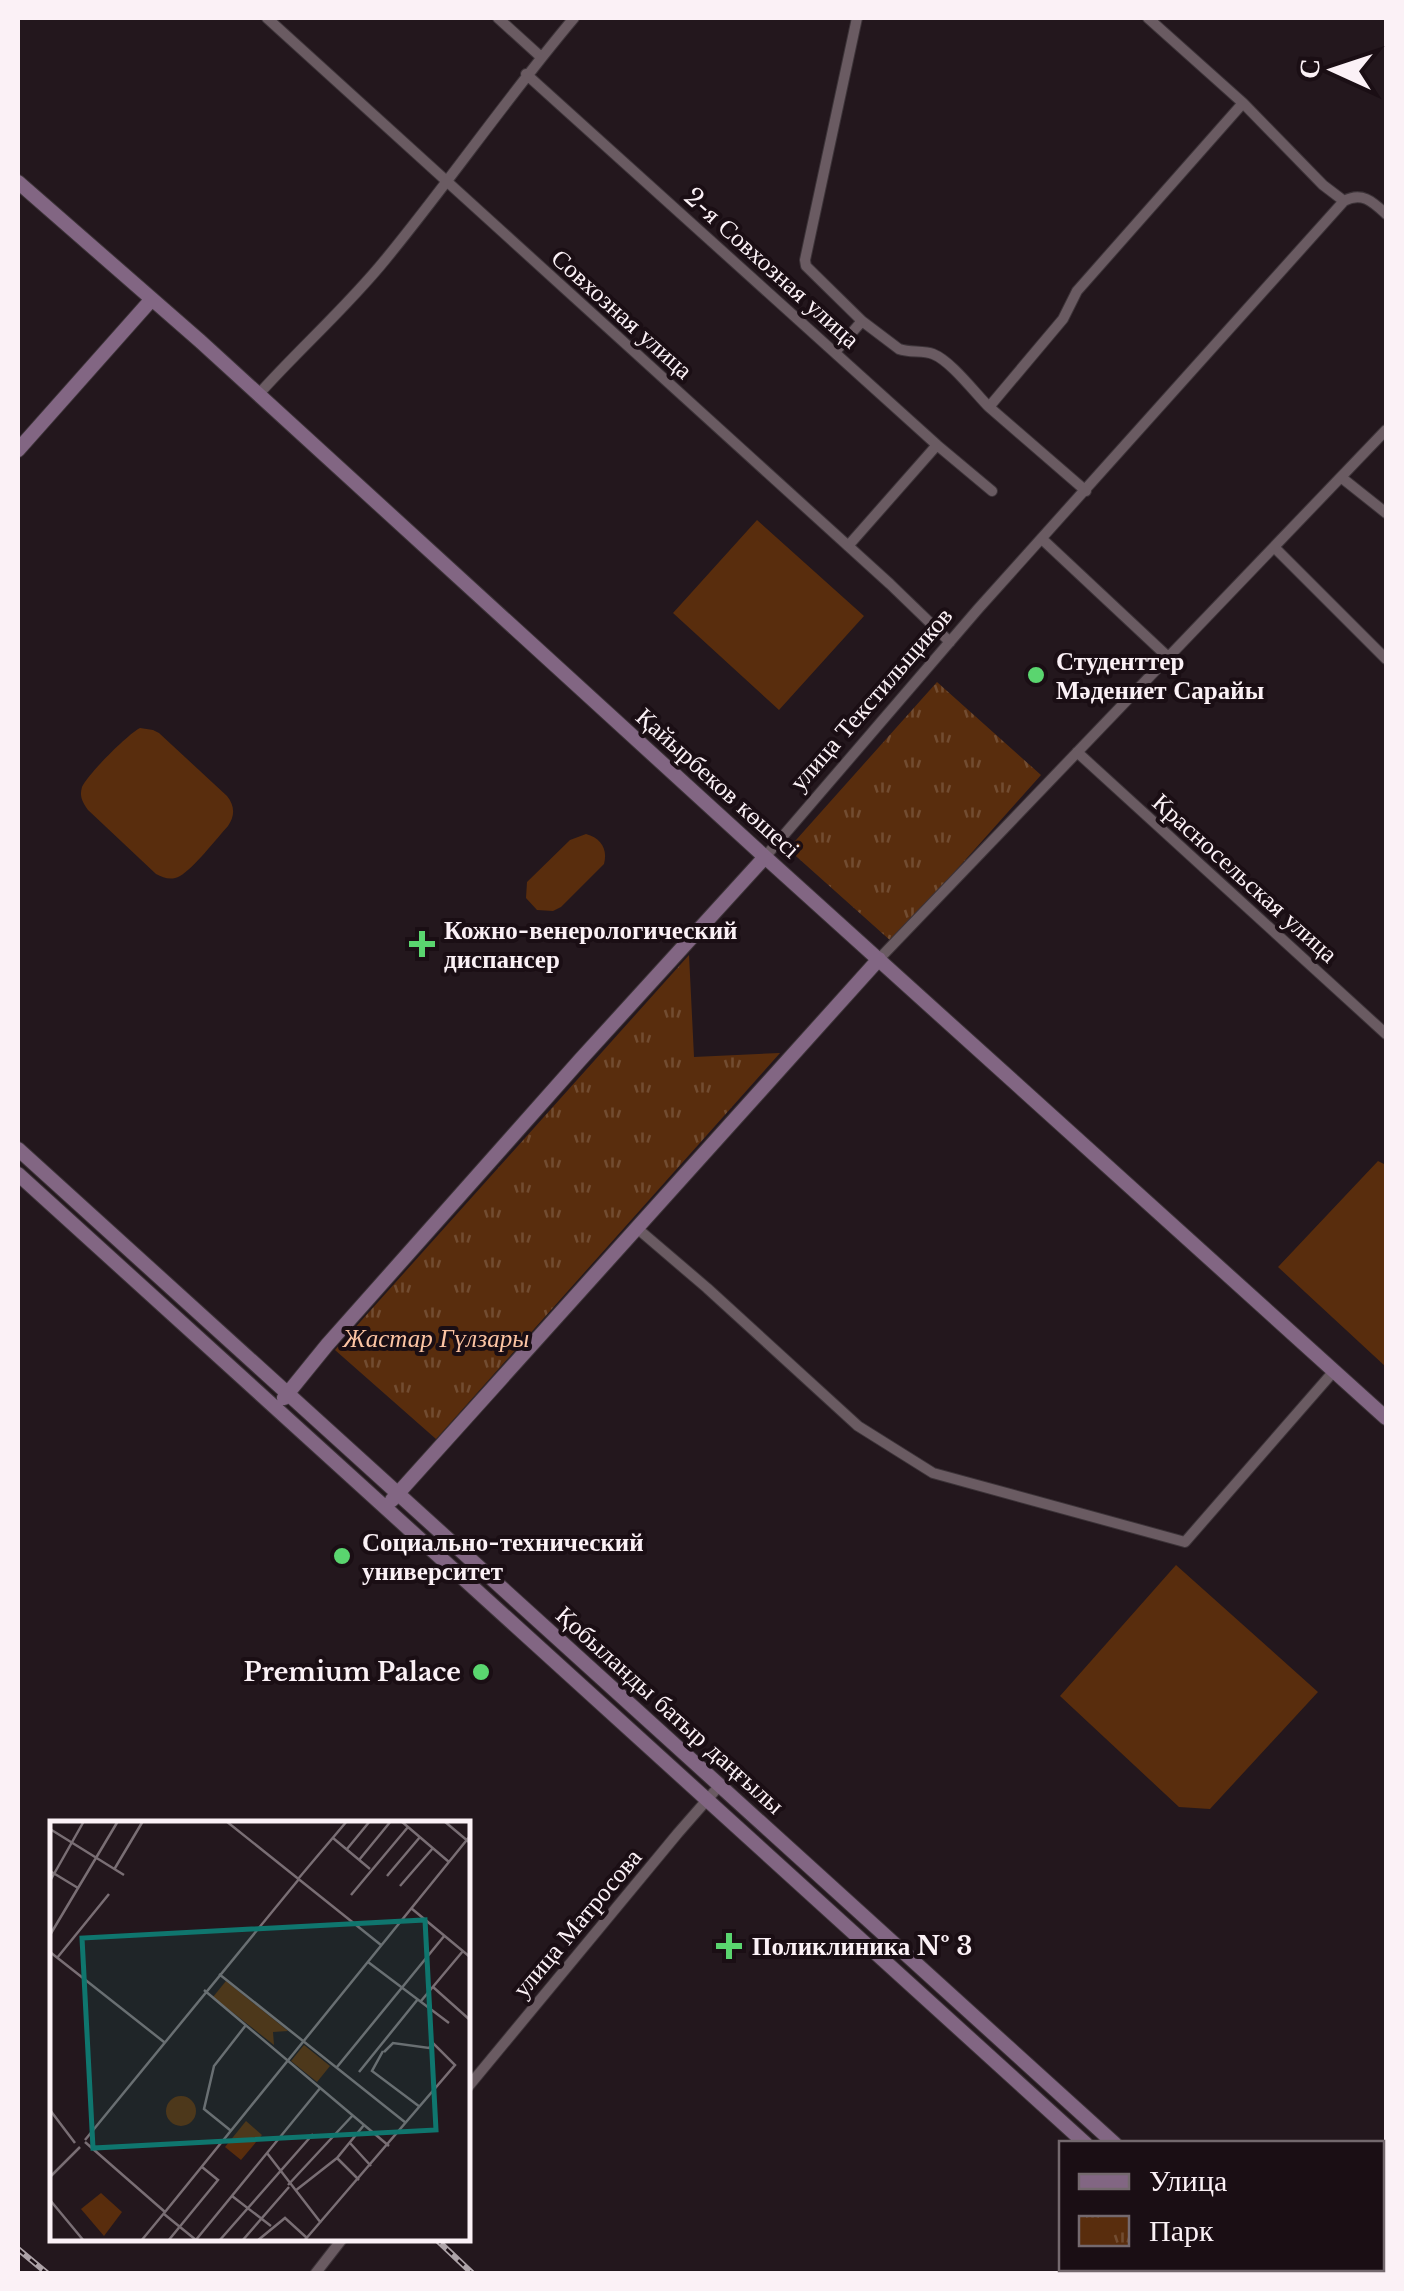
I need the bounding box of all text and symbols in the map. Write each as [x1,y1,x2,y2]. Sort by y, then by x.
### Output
north arrow [1284,20,1384,120]
text: С [1292,58,1328,80]
street label: 2-я Совхозная улица [678,181,866,355]
street label: Совхозная улица [545,242,699,386]
street label: улица Текстильщиков [783,601,959,797]
place label: Студенттер Мәдениет Сарайы [1056,646,1264,706]
marker: Студенттер Мәдениет Сарайы [1025,664,1047,686]
street label: Қайырбеков көшесі [630,701,806,865]
street label: Красносельская улица [1146,787,1344,969]
place label: Кожно-венерологический диспансер [444,915,737,975]
marker: Кожно-венерологический диспансер [409,931,435,957]
park label: Жастар Гүлзары [342,1323,529,1354]
place label: Социально-технический университет [362,1527,644,1587]
marker: Социально-технический университет [331,1545,353,1567]
street label: Қобыланды батыр даңғылы [549,1599,791,1821]
place label: Premium Palace [243,1657,461,1688]
marker: Premium Palace [470,1661,492,1683]
inset map [50,1821,470,2241]
street label: улица Матросова [506,1842,648,2004]
place label: Поликлиника № 3 [752,1931,973,1962]
marker: Поликлиника № 3 [716,1933,742,1959]
legend [1059,2141,1384,2271]
text: Улица [1149,2162,1227,2199]
text: Парк [1149,2212,1214,2249]

